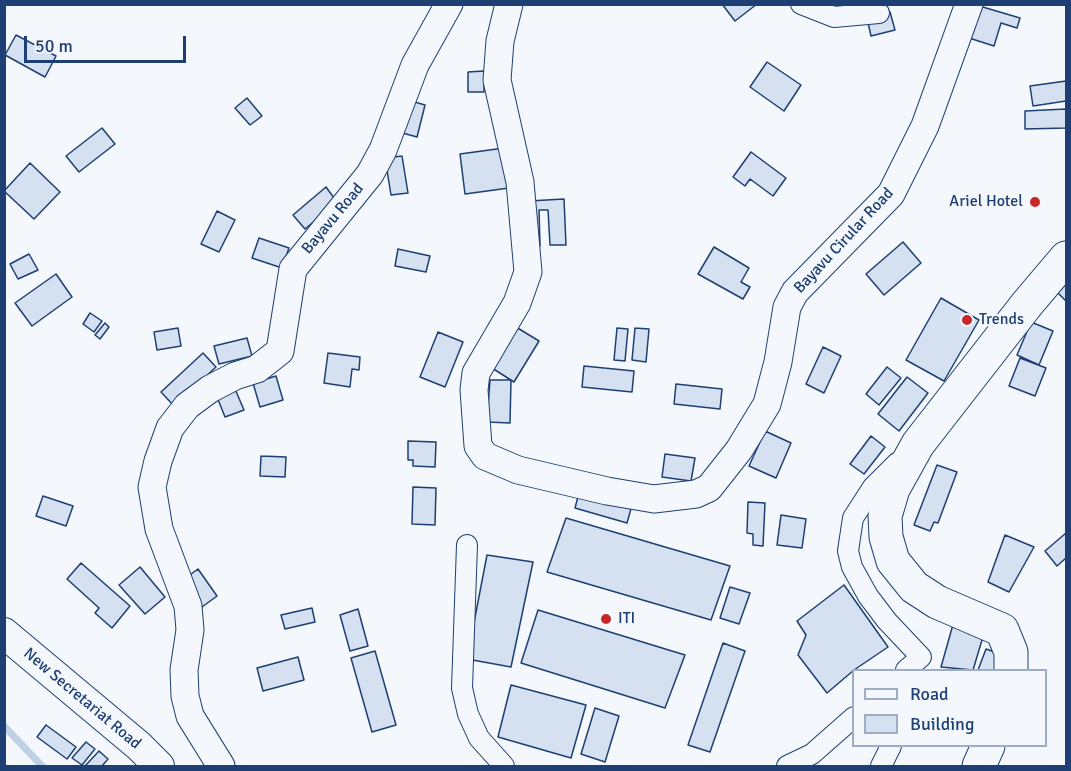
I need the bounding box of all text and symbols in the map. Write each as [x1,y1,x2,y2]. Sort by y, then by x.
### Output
scale bar [27,24,189,62]
text: 50 m [35,35,73,57]
street label: Bayavu Road [298,180,368,258]
street label: Bayavu Cirular Road [790,184,898,298]
place label: Ariel Hotel [949,192,1023,212]
marker: Ariel Hotel [1028,195,1042,209]
place label: Trends [979,310,1024,330]
marker: Trends [960,313,974,327]
place label: ITI [618,609,635,629]
marker: ITI [599,612,613,626]
street label: New Secretariat Road [19,644,145,754]
legend [852,669,1047,747]
text: Road [910,683,949,705]
text: Building [910,713,974,735]

